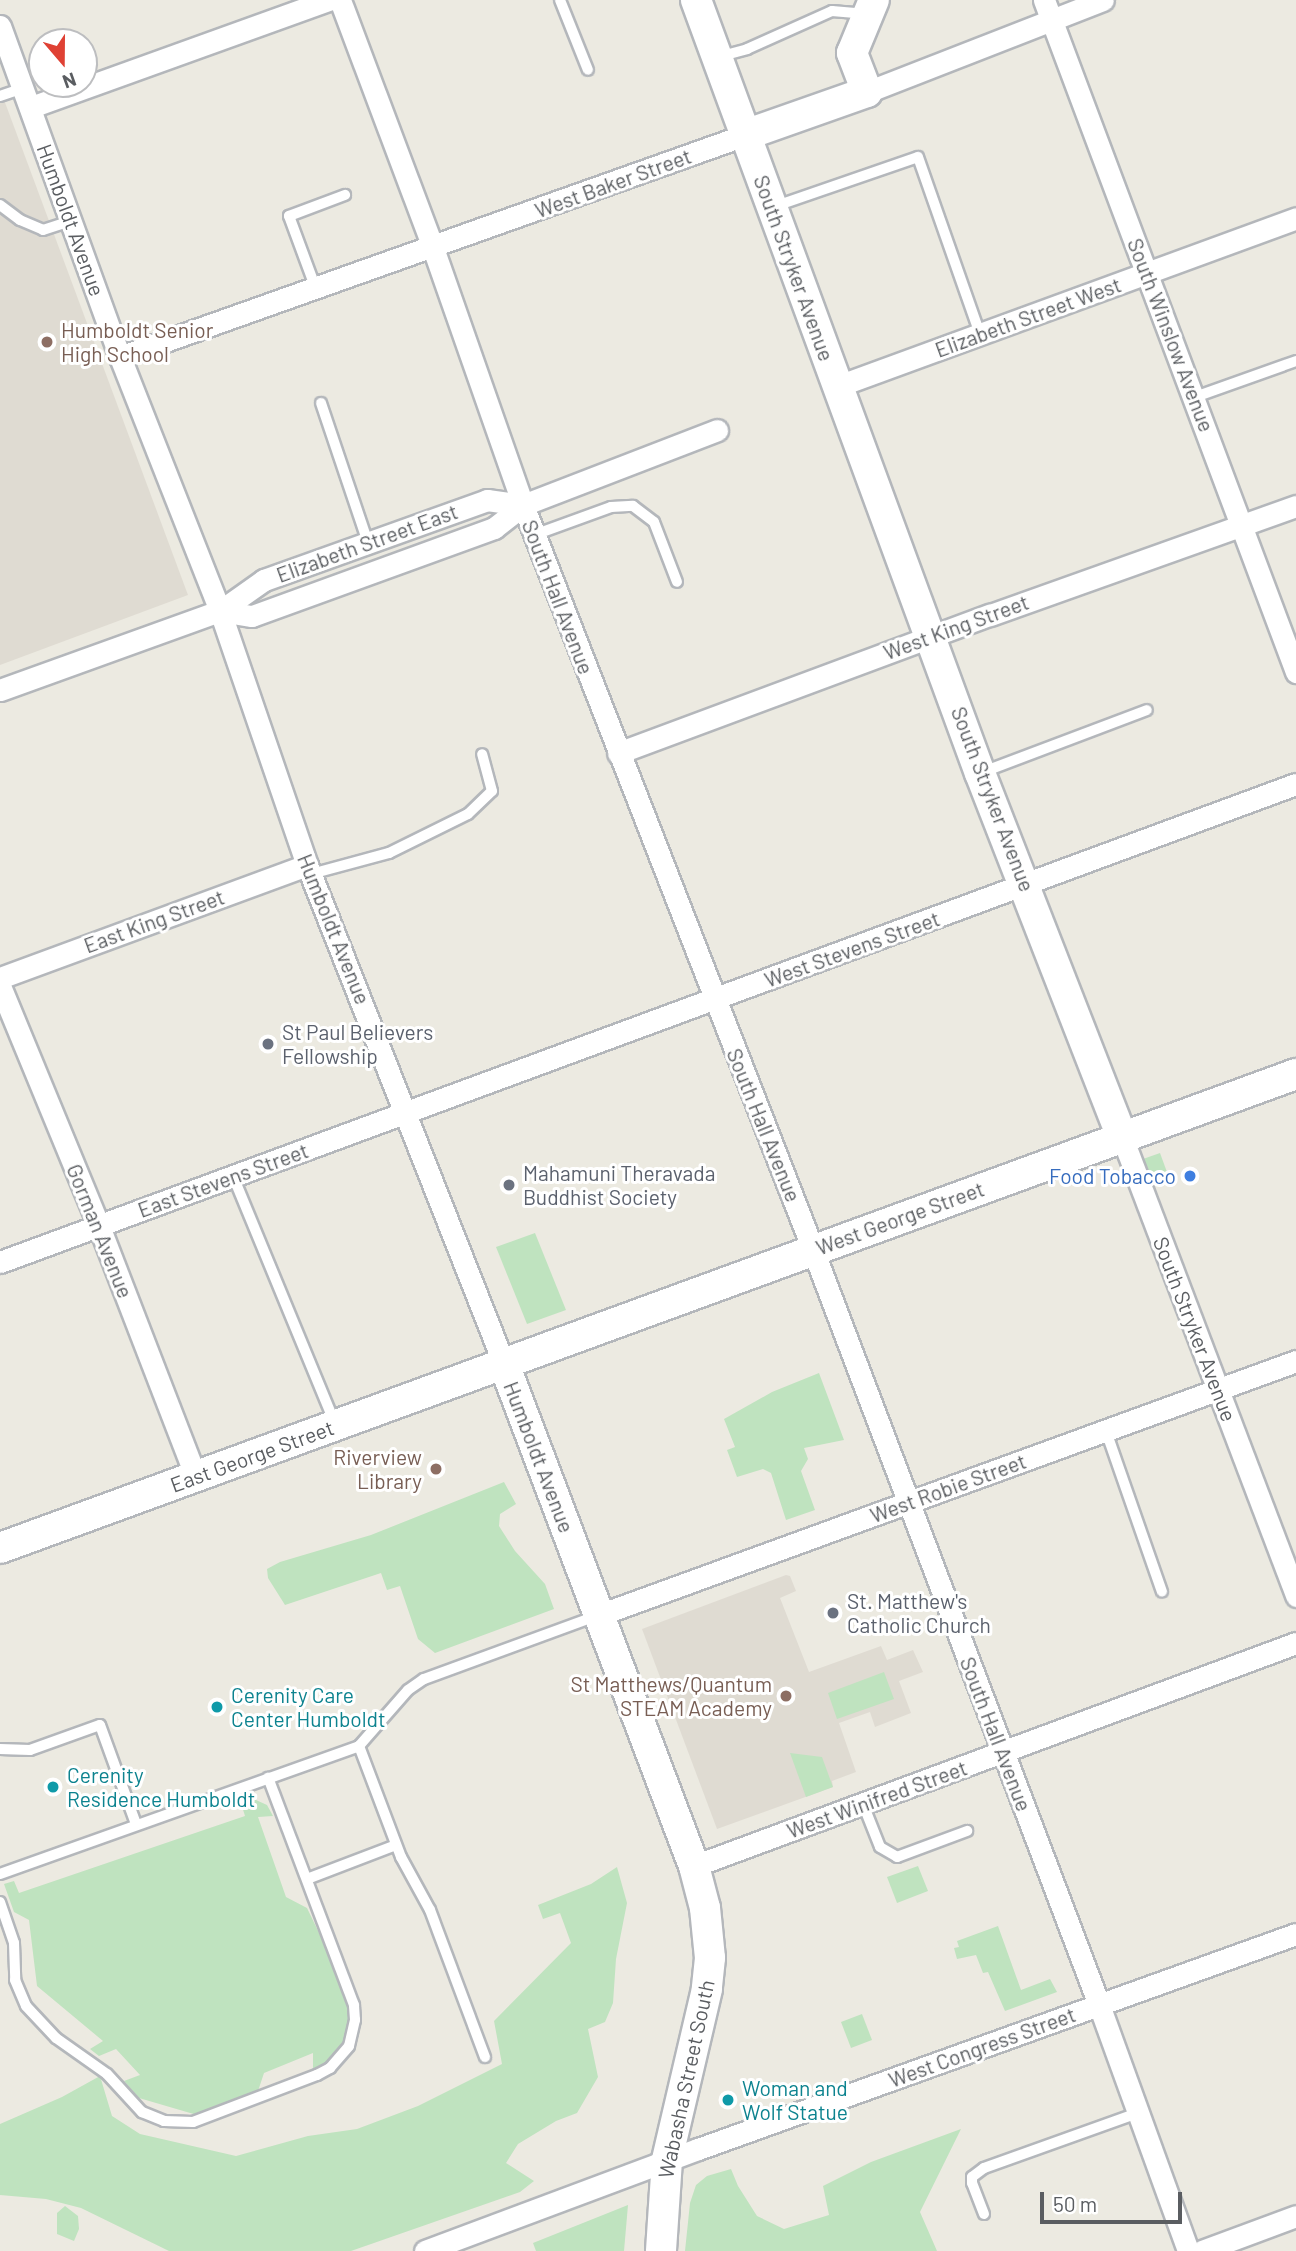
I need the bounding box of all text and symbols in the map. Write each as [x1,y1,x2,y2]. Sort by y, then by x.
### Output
north arrow [28,28,98,98]
text: N [60,68,80,94]
street label: Humboldt Avenue [32,141,110,299]
street label: West Baker Street [531,143,695,223]
street label: South Stryker Avenue [749,172,839,364]
street label: South Winslow Avenue [1122,235,1220,435]
street label: Elizabeth Street West [932,272,1124,362]
place label: Humboldt Senior High School [61,317,213,367]
marker: Humboldt Senior High School [39,334,55,350]
street label: Elizabeth Street East [273,498,461,588]
street label: South Hall Avenue [517,516,599,678]
street label: West King Street [880,589,1032,665]
street label: South Stryker Avenue [946,703,1040,895]
street label: Humboldt Avenue [292,850,376,1008]
street label: East King Street [80,884,228,958]
street label: West Stevens Street [761,906,943,992]
place label: St Paul Believers Fellowship [282,1019,433,1069]
marker: St Paul Believers Fellowship [260,1036,276,1052]
street label: South Hall Avenue [722,1045,806,1205]
street label: East Stevens Street [134,1137,312,1223]
street label: Gorman Avenue [62,1160,138,1302]
place label: Mahamuni Theravada Buddhist Society [523,1160,715,1210]
place label: Food Tobacco [1049,1163,1176,1189]
marker: Food Tobacco [1182,1168,1198,1184]
street label: West George Street [812,1176,988,1260]
marker: Mahamuni Theravada Buddhist Society [501,1177,517,1193]
street label: South Stryker Avenue [1148,1233,1242,1425]
street label: Humboldt Avenue [499,1378,579,1536]
street label: East George Street [167,1415,337,1497]
place label: Riverview Library [333,1444,422,1494]
street label: West Robie Street [867,1448,1029,1528]
marker: Riverview Library [428,1461,444,1477]
place label: St. Matthew's Catholic Church [847,1588,991,1638]
marker: St. Matthew's Catholic Church [825,1605,841,1621]
street label: South Hall Avenue [955,1653,1037,1815]
place label: St Matthews/Quantum STEAM Academy [570,1671,772,1721]
place label: Cerenity Care Center Humboldt [231,1682,386,1732]
marker: St Matthews/Quantum STEAM Academy [778,1688,794,1704]
marker: Cerenity Care Center Humboldt [209,1699,225,1715]
street label: West Winifred Street [783,1755,971,1843]
place label: Cerenity Residence Humboldt [67,1762,255,1812]
marker: Cerenity Residence Humboldt [45,1779,61,1795]
street label: Wabasha Street South [653,1978,719,2180]
street label: West Congress Street [885,2001,1079,2093]
place label: Woman and Wolf Statue [742,2075,848,2125]
marker: Woman and Wolf Statue [720,2092,736,2108]
scale bar [1044,2178,1186,2222]
text: 50 m [1053,2191,1097,2216]

